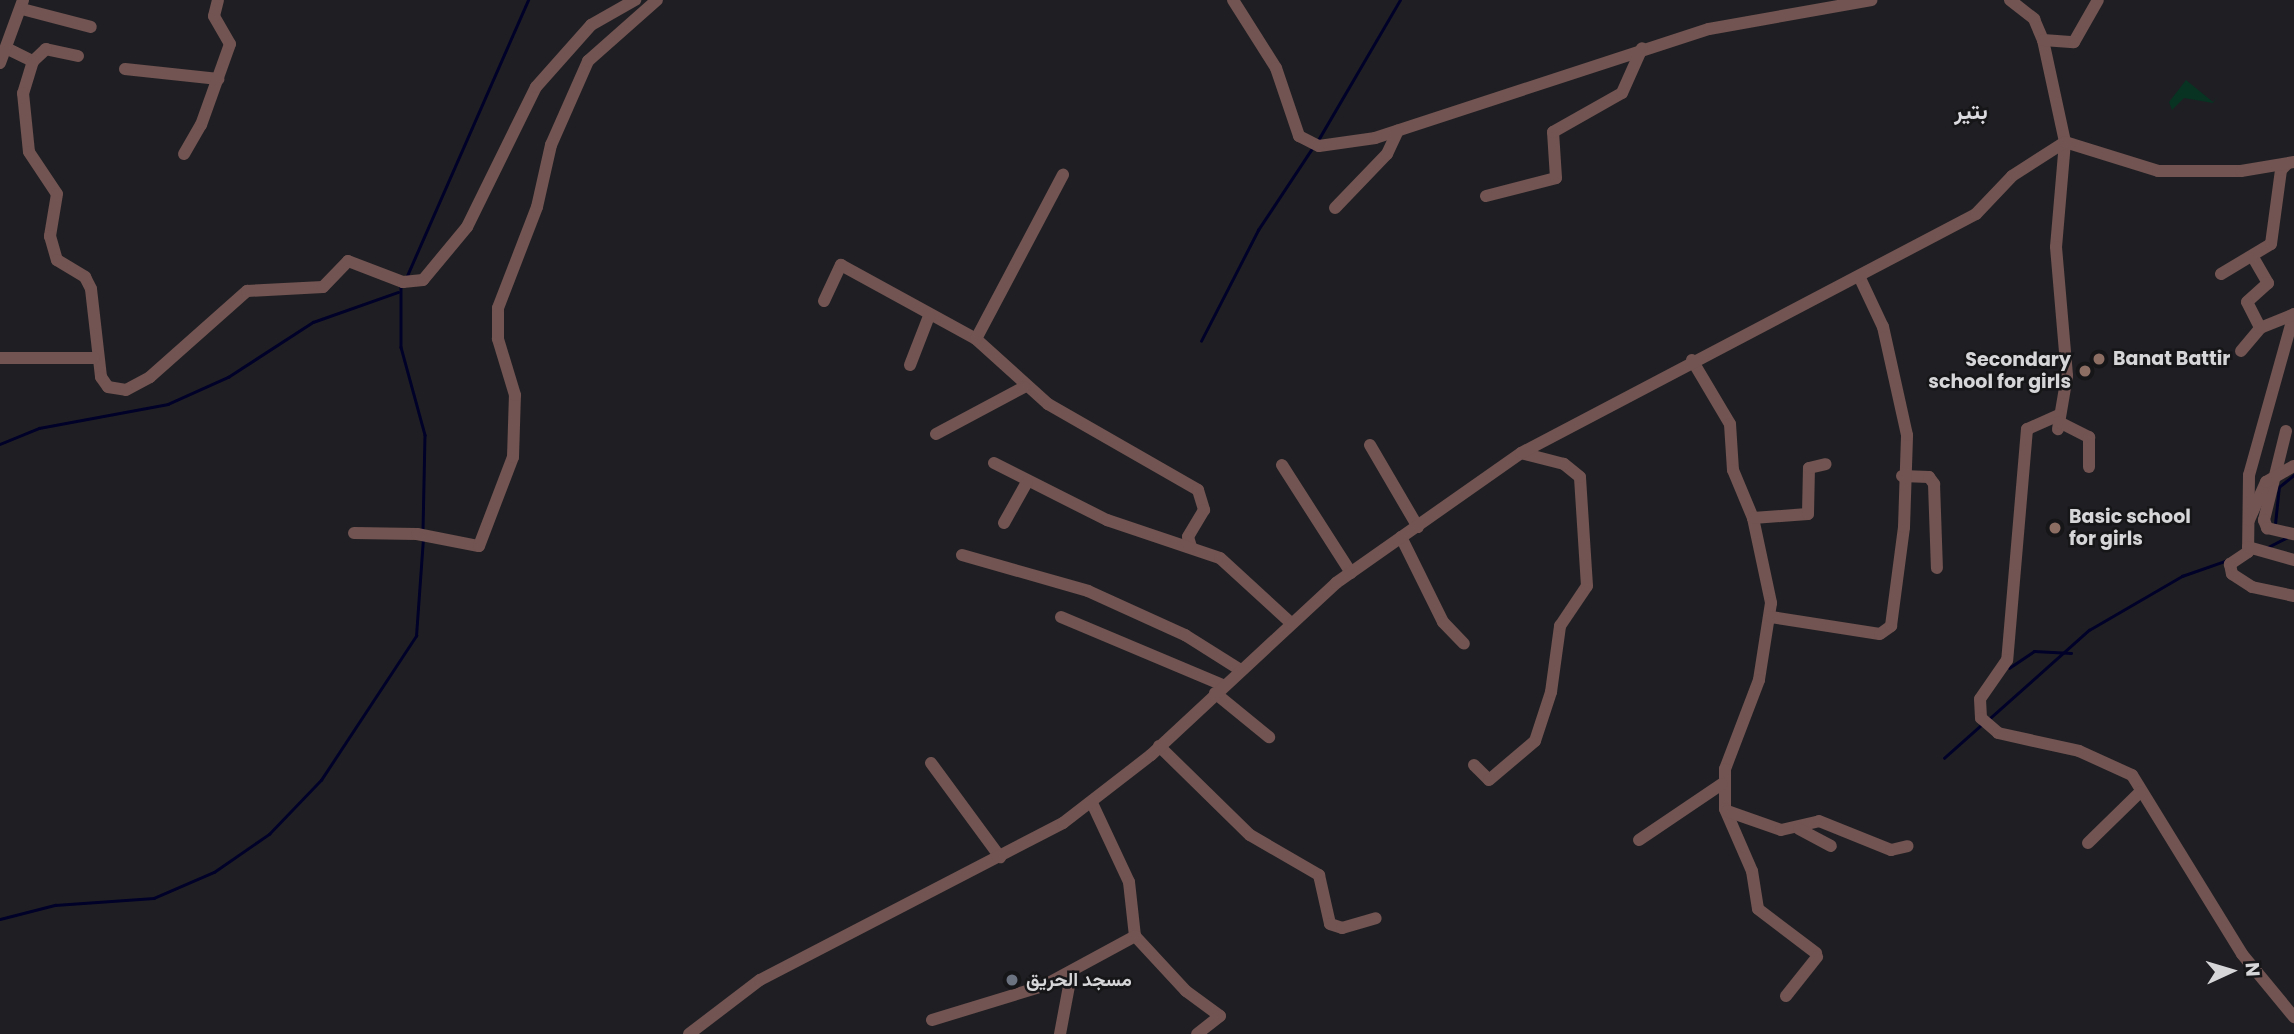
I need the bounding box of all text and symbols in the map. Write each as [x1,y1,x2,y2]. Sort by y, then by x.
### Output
district label: بتير [1954,97,1988,125]
place label: Banat Battir [2113,348,2230,370]
place label: Secondary school for girls [1928,349,2071,393]
marker: Banat Battir [2091,351,2107,367]
marker: Secondary school for girls [2077,363,2093,379]
place label: Basic school for girls [2069,506,2191,550]
marker: Basic school for girls [2047,520,2063,536]
north arrow [2196,936,2266,1006]
text: N [2238,961,2266,978]
place label: مسجد الحريق [1026,969,1132,991]
marker: مسجد الحريق [1004,972,1020,988]

